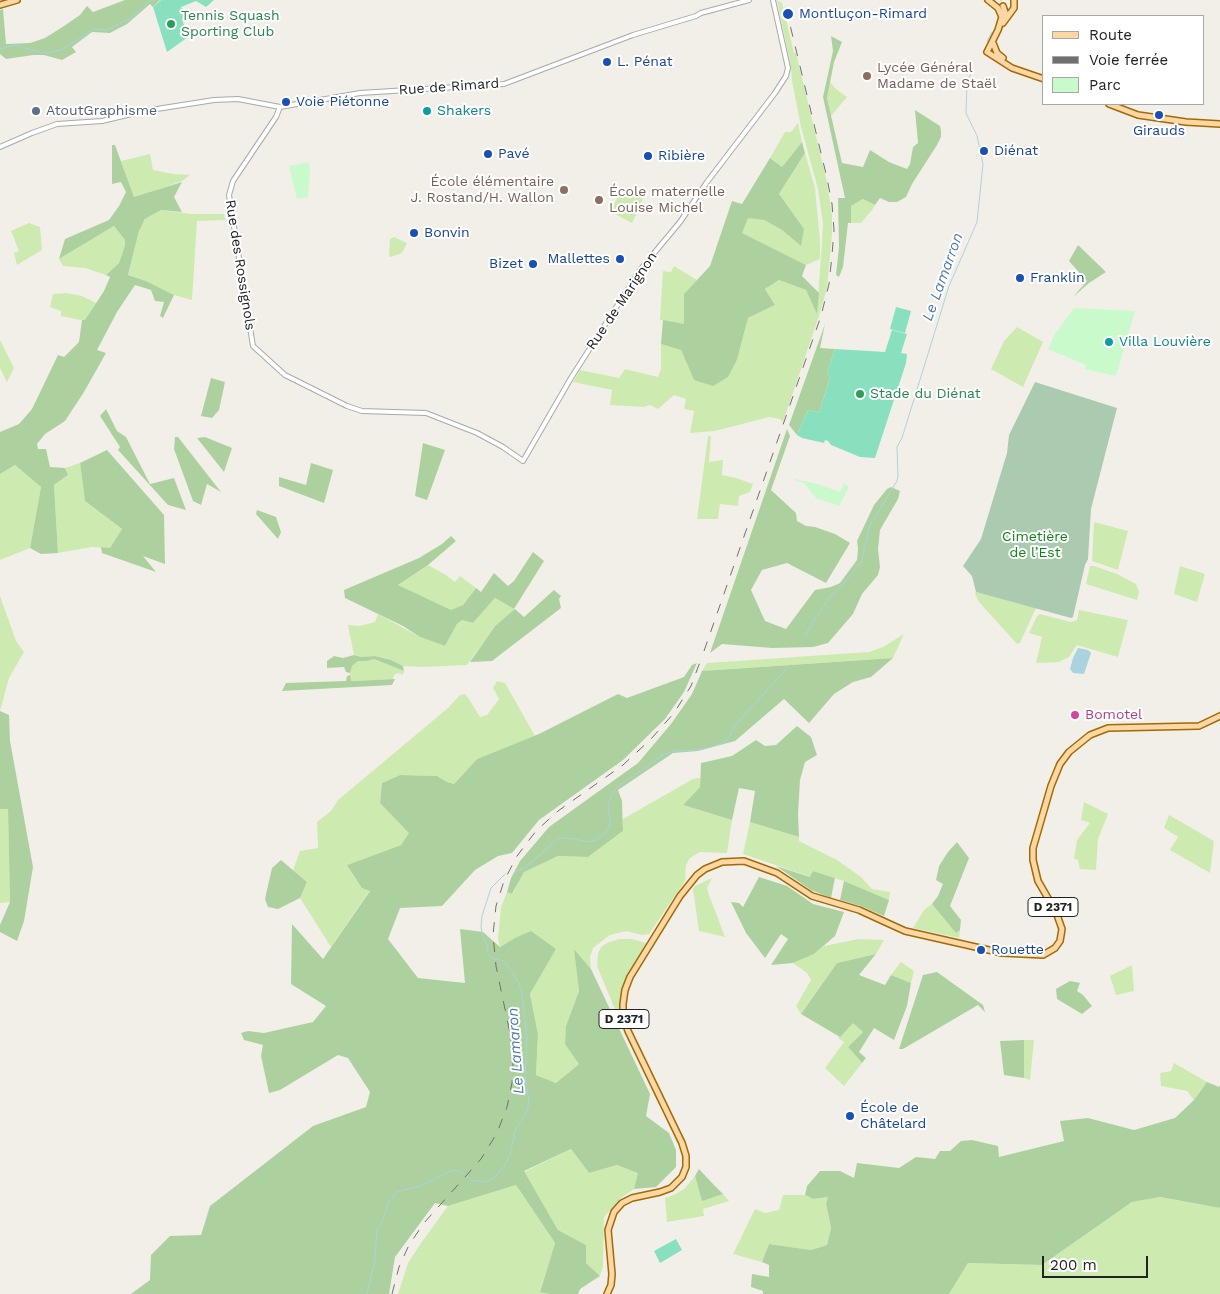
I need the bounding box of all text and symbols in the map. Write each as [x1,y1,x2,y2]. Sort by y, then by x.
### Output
place label: Montluçon-Rimard [799,6,927,22]
marker: Montluçon-Rimard [781,7,795,21]
place label: Tennis Squash Sporting Club [181,8,280,40]
legend [1042,15,1205,105]
marker: Tennis Squash Sporting Club [165,18,177,30]
text: Route [1089,26,1132,44]
text: Voie ferrée [1089,51,1168,69]
place label: L. Pénat [617,54,673,70]
marker: L. Pénat [601,56,613,68]
place label: Lycée Général Madame de Staël [877,60,996,92]
marker: Lycée Général Madame de Staël [861,70,873,82]
street label: Rue de Rimard [398,75,500,99]
text: Parc [1089,76,1121,94]
place label: Voie Piétonne [296,94,389,110]
marker: Voie Piétonne [280,96,292,108]
place label: AtoutGraphisme [46,103,157,119]
place label: Shakers [437,103,491,119]
marker: AtoutGraphisme [30,105,42,117]
marker: Shakers [421,105,433,117]
marker: Girauds [1153,109,1165,121]
place label: Girauds [1133,123,1185,139]
place label: Diénat [994,143,1038,159]
marker: Diénat [978,145,990,157]
place label: Pavé [498,146,530,162]
marker: Pavé [482,148,494,160]
place label: Ribière [658,148,705,164]
marker: Ribière [642,150,654,162]
place label: École élémentaire J. Rostand/H. Wallon [410,174,554,206]
marker: École élémentaire J. Rostand/H. Wallon [558,184,570,196]
place label: École maternelle Louise Michel [609,184,725,216]
marker: École maternelle Louise Michel [593,194,605,206]
street label: Rue des Rossignols [221,199,259,331]
place label: Bonvin [424,225,470,241]
marker: Bonvin [408,227,420,239]
water label: Le Lamarron [919,231,967,323]
street label: Rue de Marignon [583,249,661,353]
place label: Mallettes [547,251,610,267]
marker: Mallettes [614,253,626,265]
place label: Bizet [489,256,523,272]
marker: Bizet [527,258,539,270]
place label: Franklin [1030,270,1085,286]
marker: Franklin [1014,272,1026,284]
place label: Villa Louvière [1119,334,1211,350]
marker: Villa Louvière [1103,336,1115,348]
place label: Stade du Diénat [870,386,981,402]
marker: Stade du Diénat [854,388,866,400]
park label: Cimetière de l’Est [1002,529,1068,562]
place label: Bomotel [1085,707,1142,723]
marker: Bomotel [1069,709,1081,721]
road number: D 2371 [1028,898,1078,916]
place label: Rouette [991,942,1044,958]
marker: Rouette [975,944,987,956]
water label: Le Lamaron [504,1007,528,1095]
road number: D 2371 [599,1010,649,1028]
place label: École de Châtelard [860,1100,926,1132]
marker: École de Châtelard [844,1110,856,1122]
scale bar [1045,1246,1151,1278]
text: 200 m [1050,1256,1097,1274]

